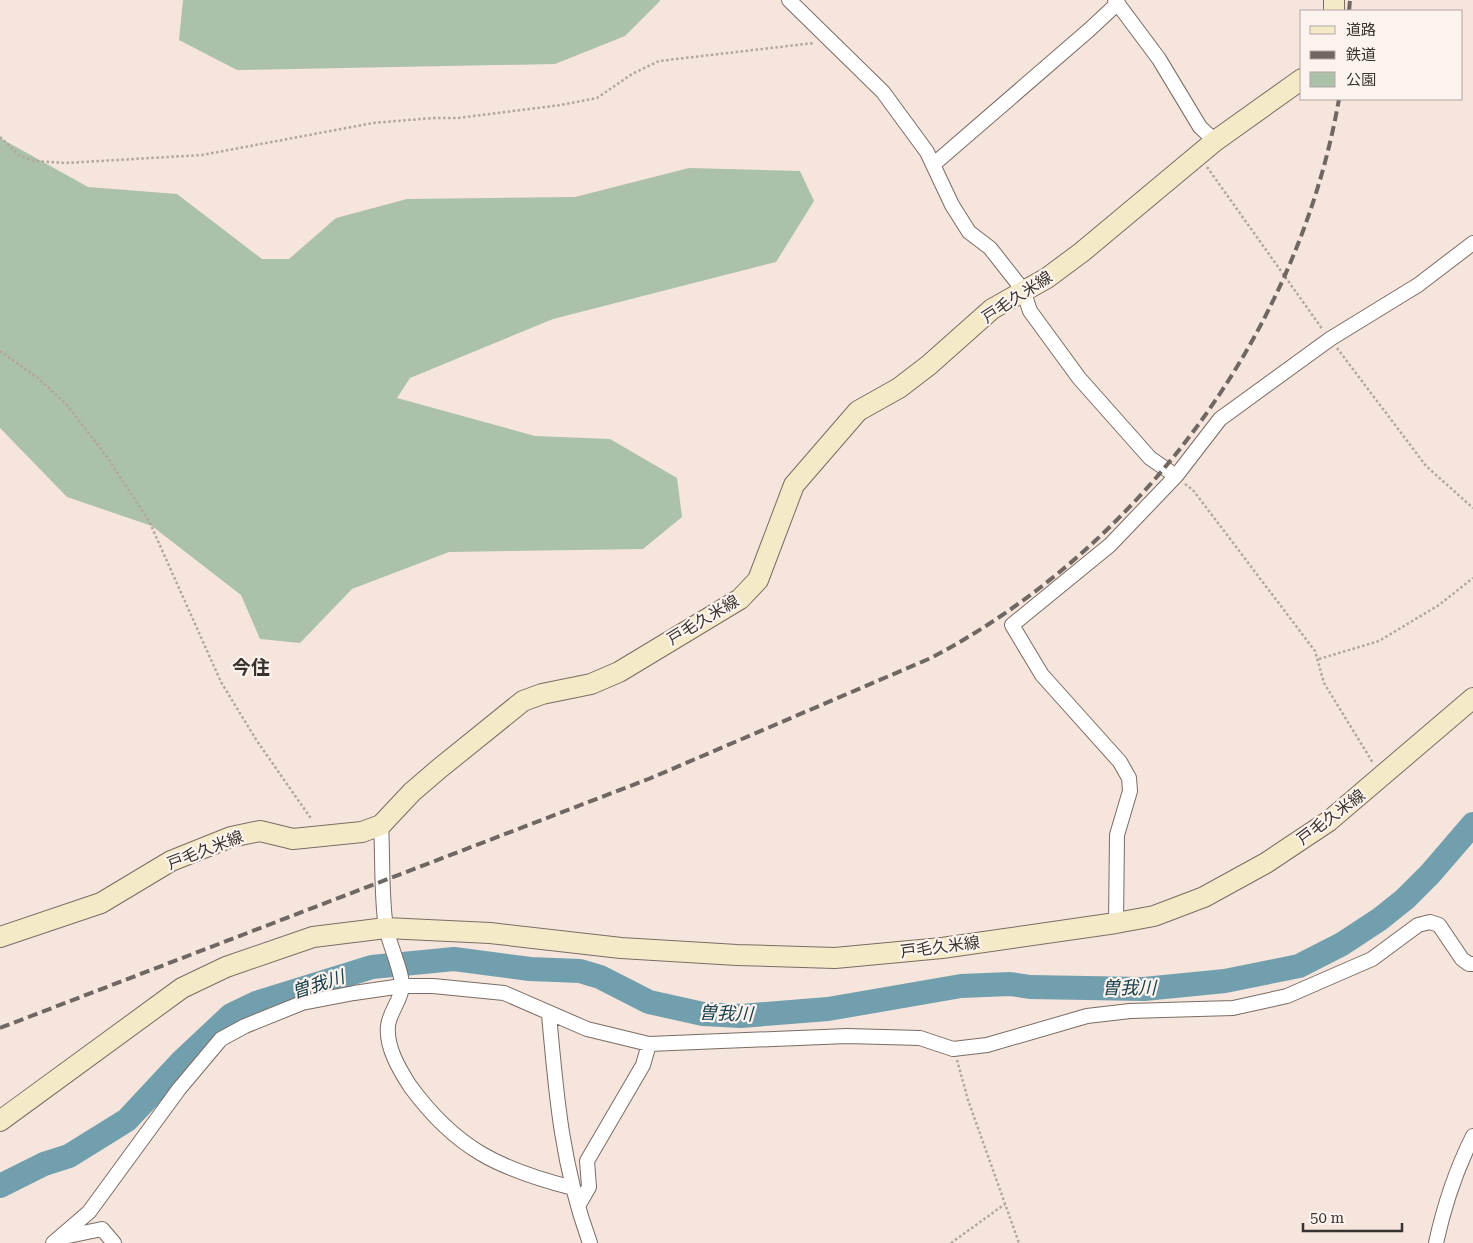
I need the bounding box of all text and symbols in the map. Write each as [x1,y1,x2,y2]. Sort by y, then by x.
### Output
legend [1300,10,1463,100]
text: 道路 [1346,21,1376,39]
text: 鉄道 [1346,46,1376,64]
text: 公園 [1346,71,1376,89]
street label: 戸毛久米線 [978,267,1056,327]
street label: 戸毛久米線 [664,591,742,649]
district label: 今住 [232,656,270,679]
street label: 戸毛久米線 [1293,785,1369,849]
street label: 戸毛久米線 [164,827,246,873]
street label: 戸毛久米線 [899,933,981,961]
water label: 曽我川 [289,965,349,1002]
water label: 曽我川 [1102,977,1158,998]
water label: 曽我川 [699,1002,755,1025]
scale bar [1303,1200,1402,1232]
text: 50 m [1310,1209,1345,1227]

